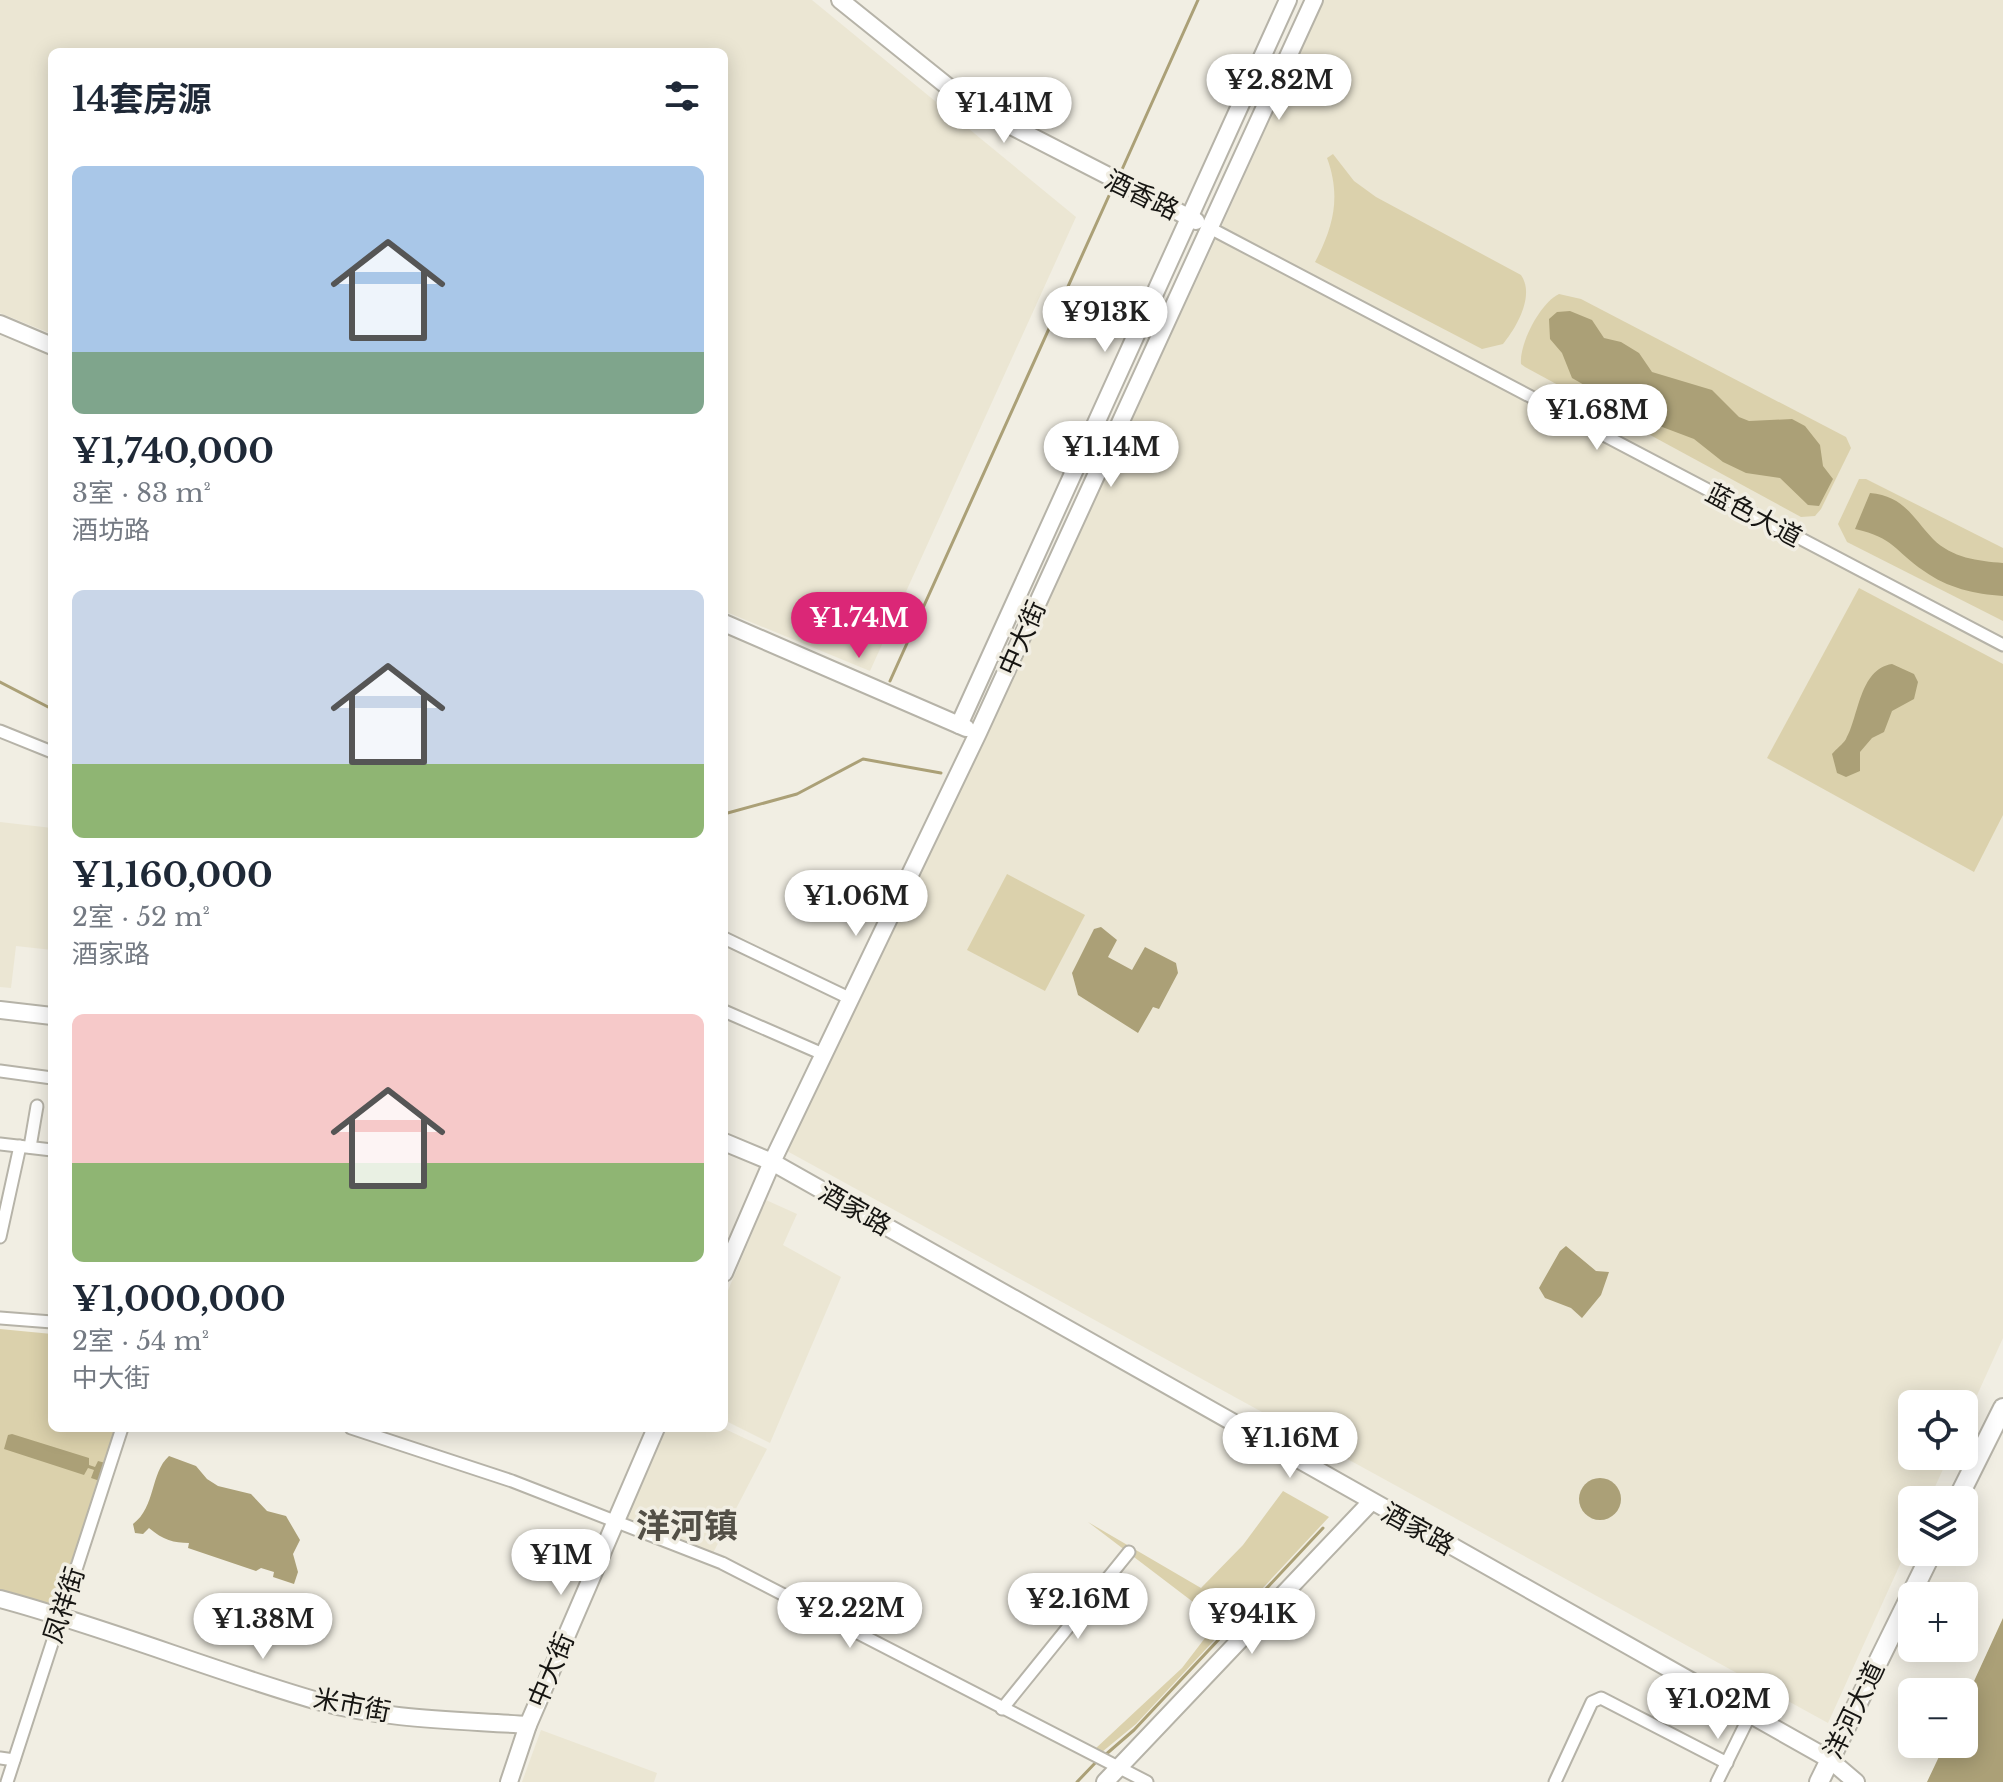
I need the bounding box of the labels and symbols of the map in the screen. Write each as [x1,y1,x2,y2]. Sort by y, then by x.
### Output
pin: ¥2.82M [1214,54,1344,122]
pin: ¥1.41M [939,77,1069,145]
street label: 酒香路 [1100,164,1184,226]
pin: ¥913K [1049,286,1161,354]
pin: ¥1.68M [1532,384,1662,452]
pin: ¥1.14M [1046,421,1176,489]
street label: 蓝色大道 [1701,476,1807,554]
pin: ¥1.74M [794,592,924,660]
street label: 中大街 [992,596,1052,680]
pin: ¥1.06M [791,870,921,938]
street label: 酒家路 [813,1176,897,1242]
pin: ¥1.16M [1225,1412,1355,1480]
street label: 酒家路 [1376,1496,1460,1562]
district label: 洋河镇 [636,1505,738,1547]
pin: ¥1M [522,1529,600,1597]
street label: 凤祥街 [37,1563,91,1647]
pin: ¥2.16M [1013,1573,1143,1641]
pin: ¥2.22M [785,1582,915,1650]
pin: ¥941K [1196,1588,1308,1656]
pin: ¥1.38M [198,1593,328,1661]
street label: 中大街 [521,1628,581,1712]
street label: 洋河大道 [1817,1656,1891,1764]
pin: ¥1.02M [1653,1673,1783,1741]
street label: 米市街 [311,1682,393,1728]

